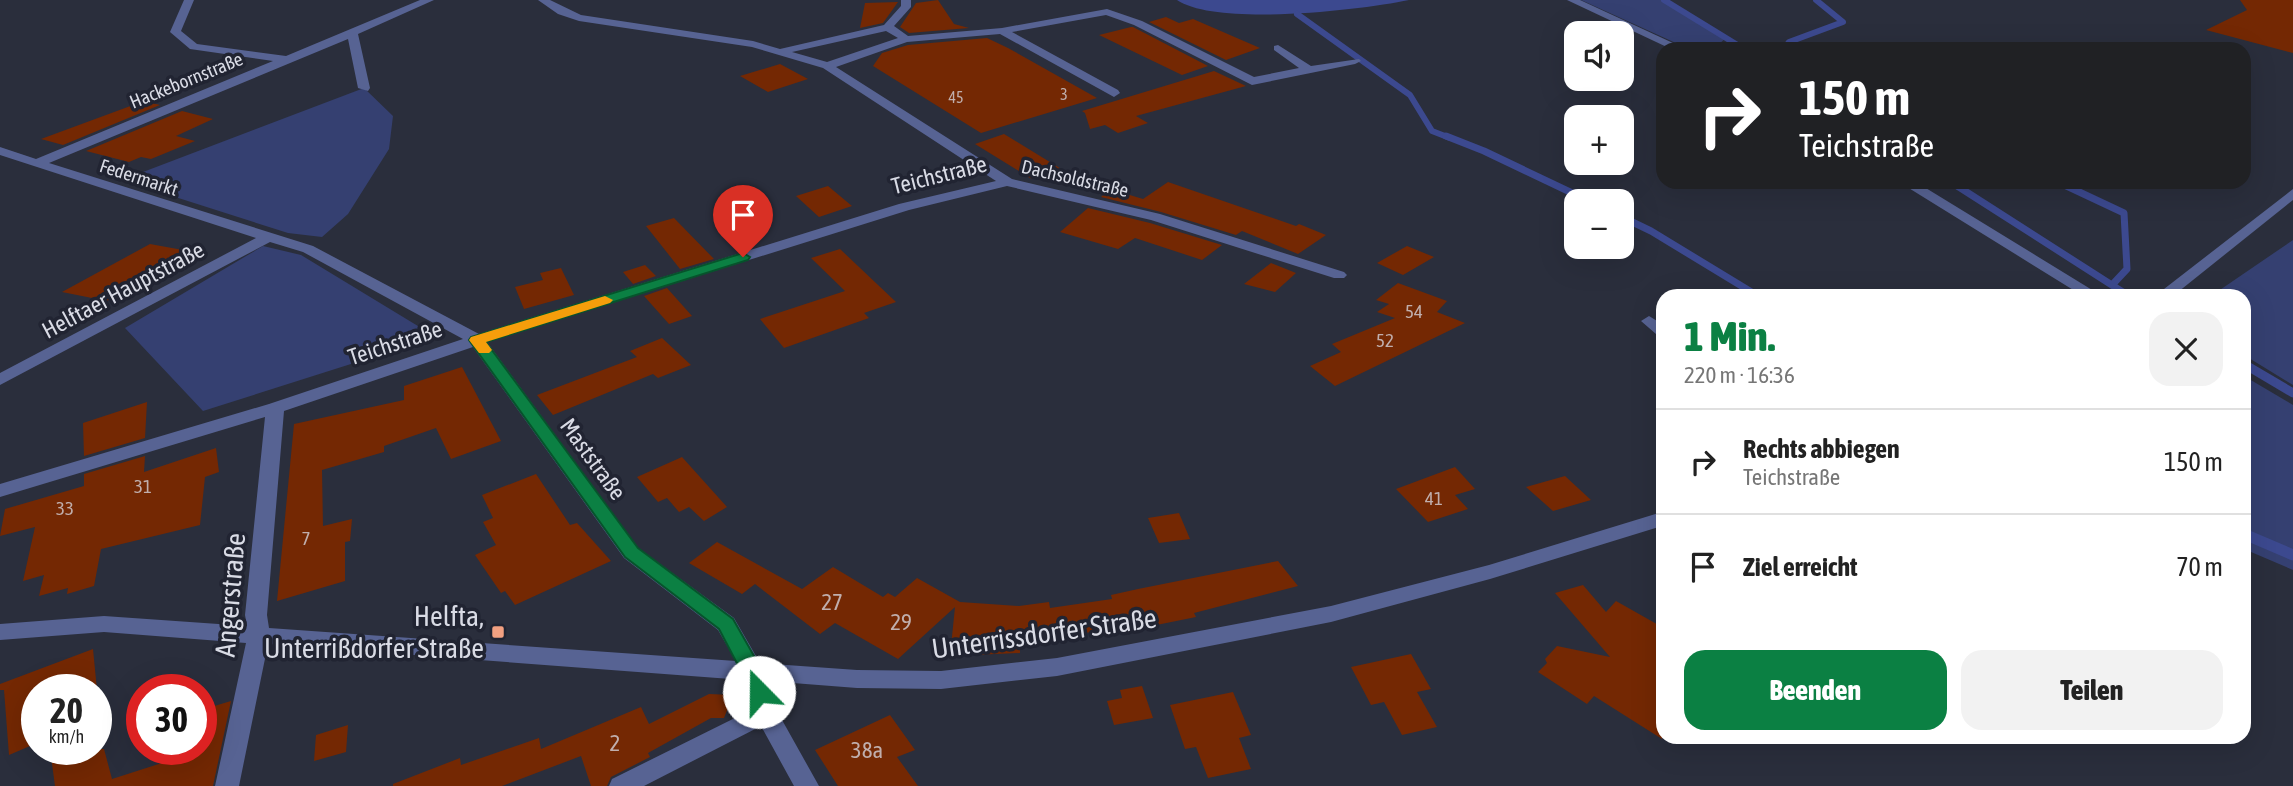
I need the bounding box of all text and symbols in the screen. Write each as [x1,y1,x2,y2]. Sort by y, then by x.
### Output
map controls [1564,21,1634,259]
button: sound [1564,21,1634,91]
street label: Hackebornstraße [126,47,246,113]
text: 150 m [1799,69,1910,125]
icon: right [1684,70,1775,161]
house number: 3 [1060,85,1068,103]
house number: 45 [948,88,964,106]
button: + [1564,105,1634,175]
text: Teichstraße [1799,127,1934,164]
street label: Teichstraße [889,151,989,199]
street label: Federmarkt [97,154,181,200]
street label: Dachsoldstraße [1019,155,1131,201]
pin [713,185,773,257]
button: − [1564,189,1634,259]
icon: arrive [724,196,762,234]
street label: Helftaer Hauptstraße [38,236,208,344]
house number: 54 [1405,300,1423,322]
text: 1 Min. [1684,312,1775,360]
button: close [2149,312,2223,386]
street label: Teichstraße [345,316,445,370]
house number: 52 [1376,329,1394,351]
text: 220 m · 16:36 [1684,362,1795,388]
street label: Maststraße [555,413,631,505]
text: Rechts abbiegen [1743,434,1900,464]
icon: right [1684,443,1722,481]
text: 150 m [2164,447,2223,477]
text: Teichstraße [1743,464,1840,490]
house number: 31 [134,475,152,497]
house number: 41 [1425,487,1443,509]
house number: 33 [56,497,74,519]
house number: 7 [302,527,310,549]
street label: Angerstraße [209,532,251,658]
icon: arrive [1684,548,1722,586]
text: Ziel erreicht [1743,552,1858,582]
text: 70 m [2176,552,2223,582]
house number: 27 [821,589,843,615]
place label: Helfta, Unterrißdorfer Straße [264,600,484,664]
street label: Unterrissdorfer Straße [930,601,1158,665]
house number: 29 [890,609,912,635]
marker: Helfta, Unterrißdorfer Straße [490,624,506,640]
button: Beenden [1684,650,1947,730]
button: Teilen [1961,650,2223,730]
position arrow [722,655,796,729]
speed limit sign: 30 [126,674,217,765]
text: 20 [50,690,83,730]
text: km/h [49,726,84,747]
house number: 2 [610,730,620,756]
house number: 38a [851,737,883,763]

